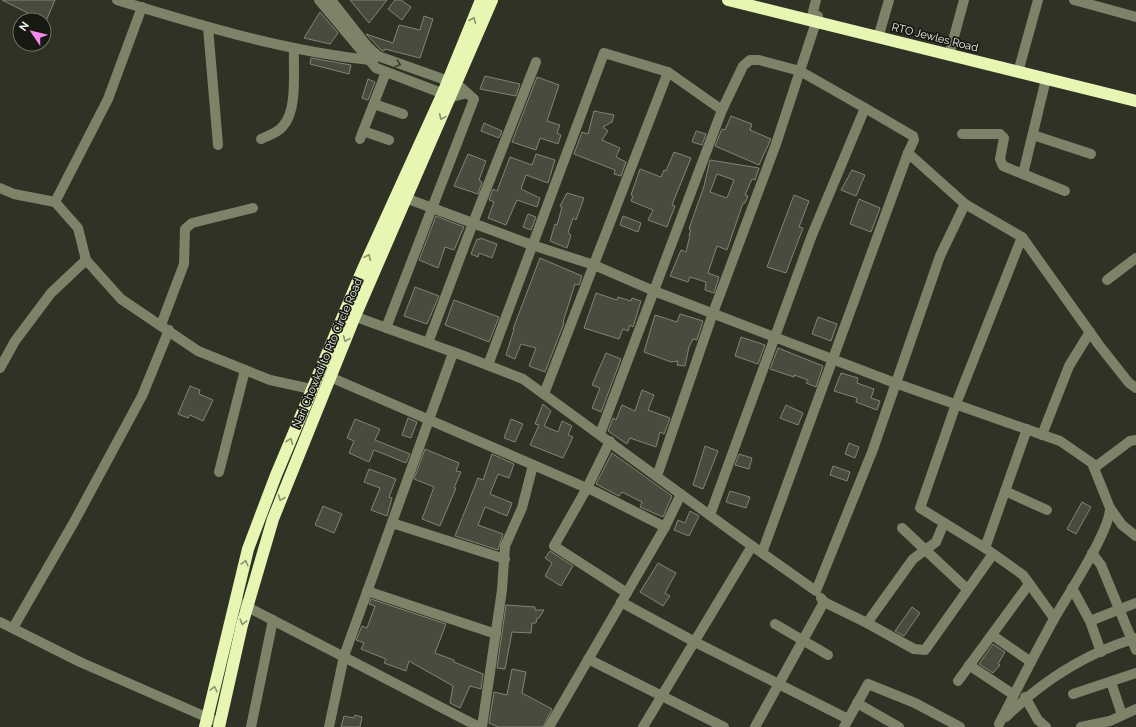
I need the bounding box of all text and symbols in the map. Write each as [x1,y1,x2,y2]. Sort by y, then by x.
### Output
north arrow [12,12,52,52]
one-way arrow [468,16,476,24]
text: N [16,19,32,34]
street label: RTO Jewles Road [890,20,980,55]
one-way arrow [394,59,401,67]
one-way arrow [439,113,447,120]
one-way arrow [364,254,372,261]
street label: Nari Chowkdi to Rto Circle Road [290,276,365,430]
one-way arrow [343,334,351,342]
one-way arrow [285,437,293,445]
one-way arrow [278,494,286,501]
one-way arrow [240,560,249,567]
one-way arrow [239,618,248,625]
one-way arrow [209,686,218,693]

